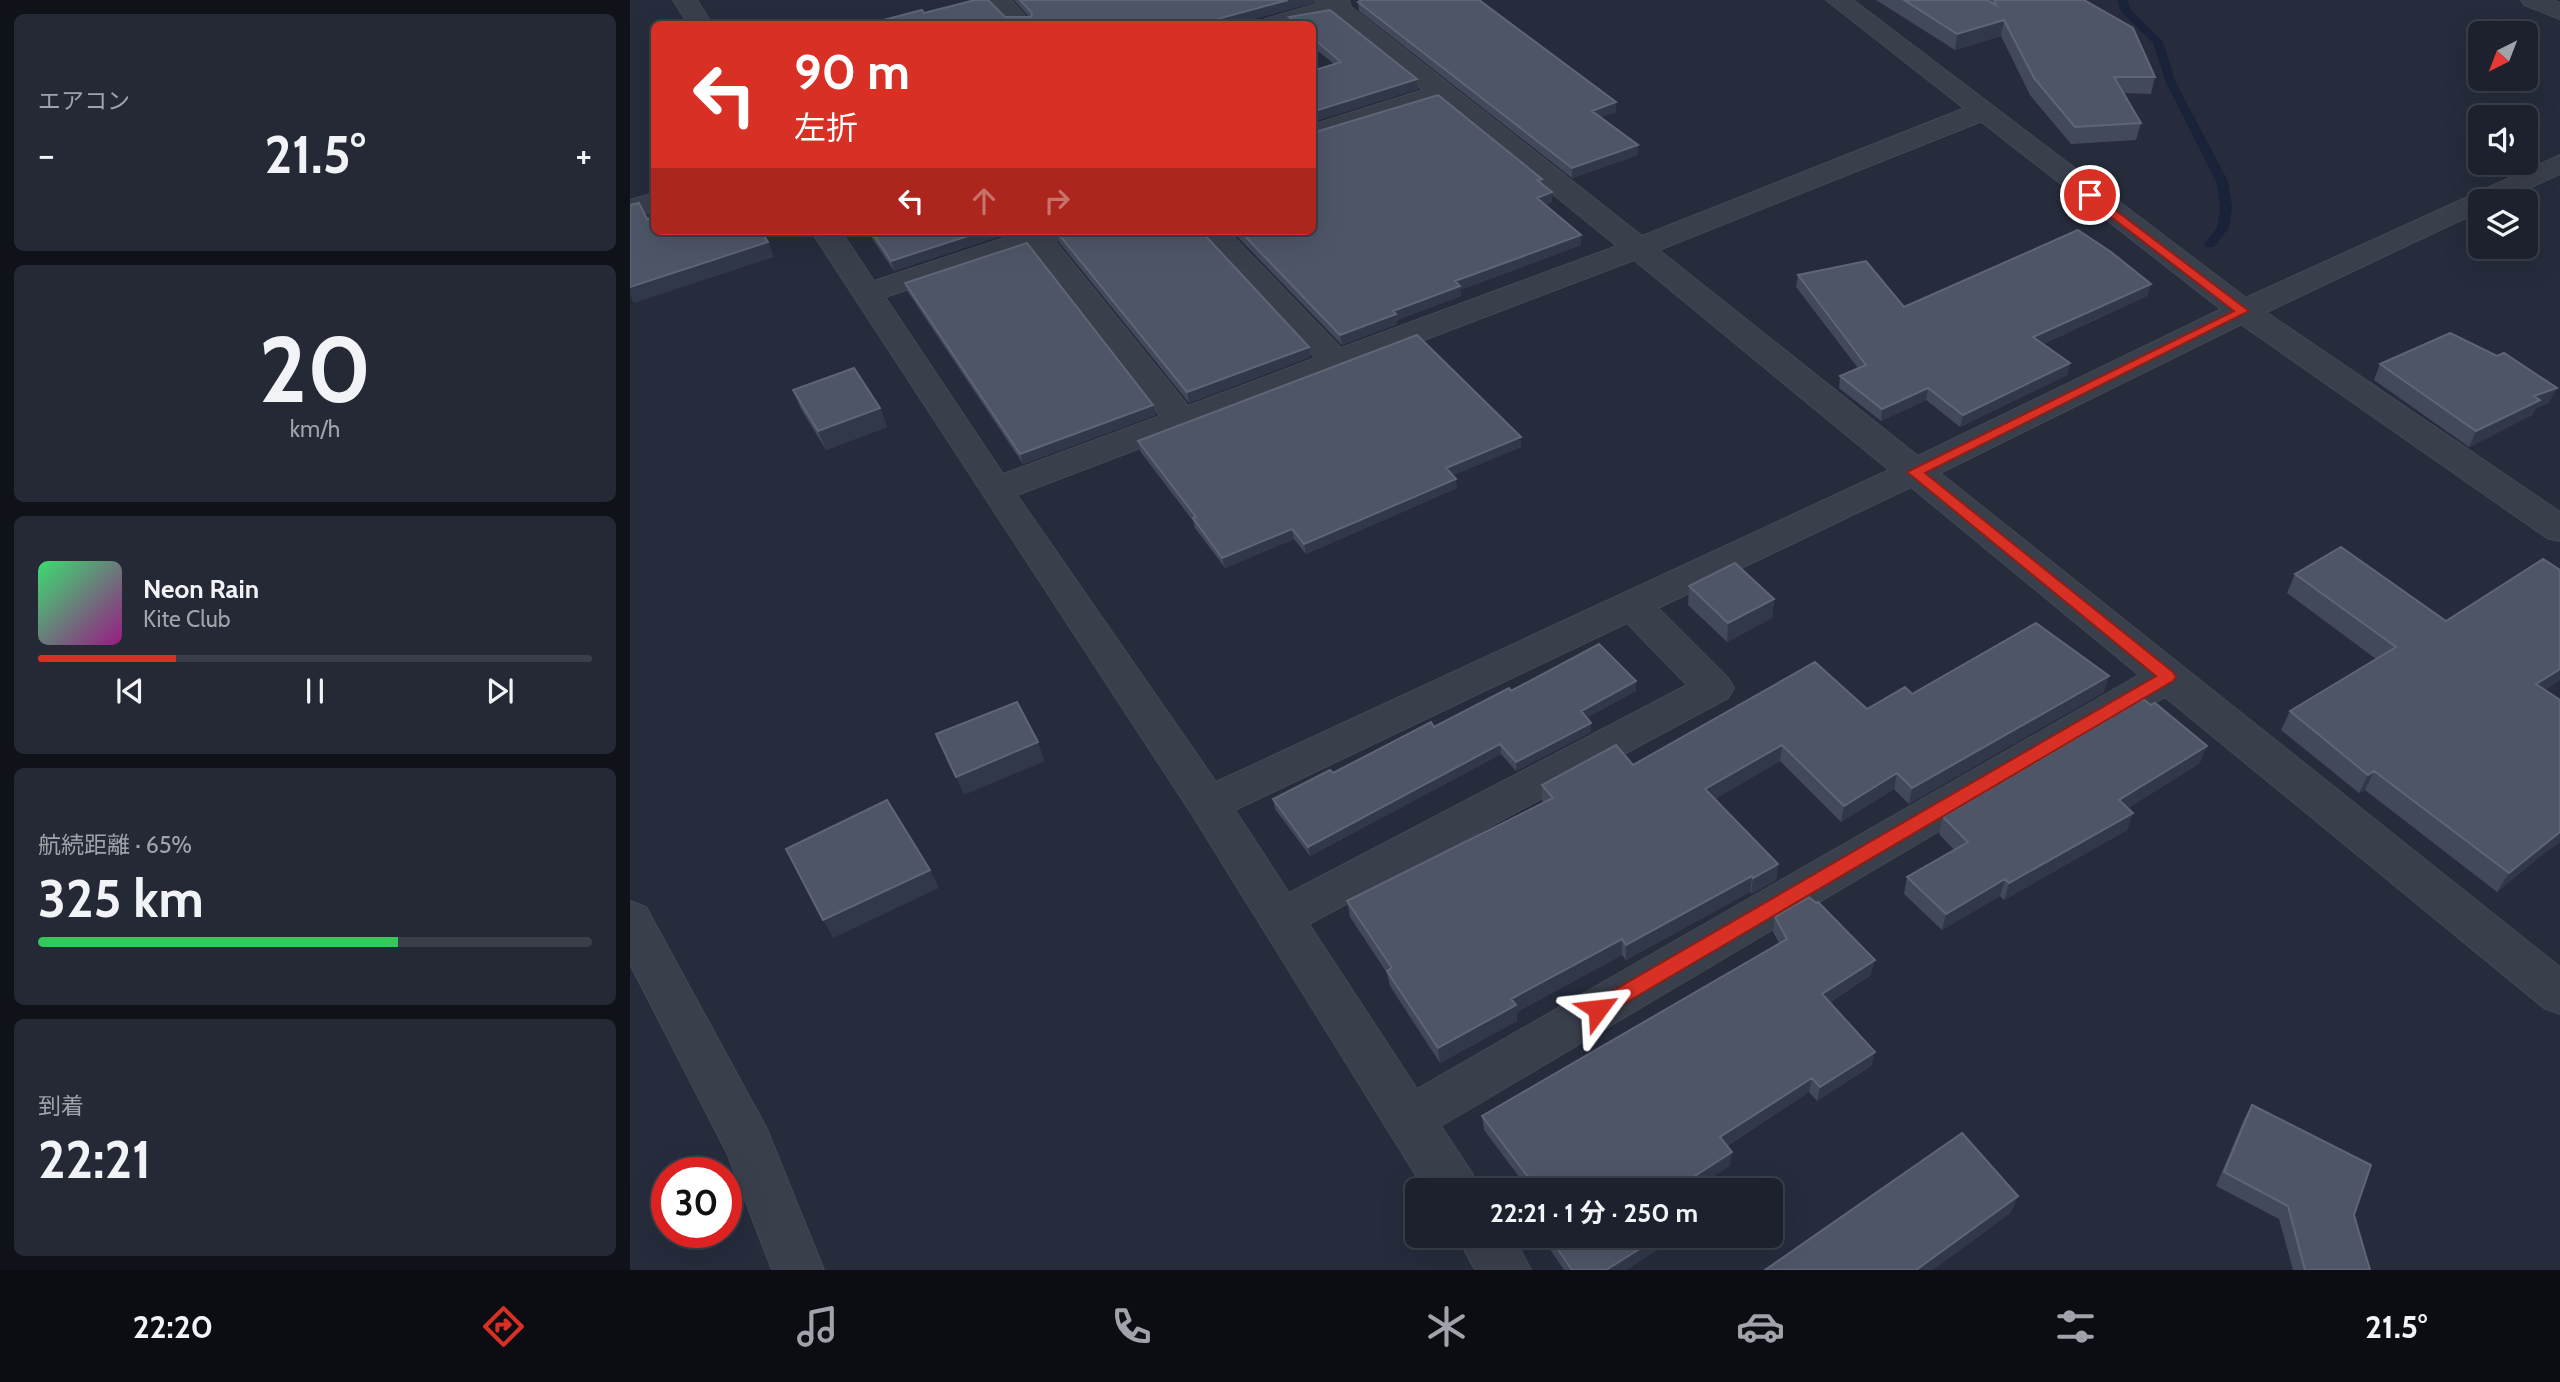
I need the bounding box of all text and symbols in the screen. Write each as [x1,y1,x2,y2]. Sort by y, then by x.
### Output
north arrow [2468,21,2538,91]
map controls [2468,21,2538,259]
text: 90 m [794,42,910,101]
icon: left [679,49,770,140]
text: エアコン [38,87,130,115]
button: sound [2468,105,2538,175]
text: 左折 [794,108,858,147]
text: 21.5° [264,123,366,186]
text: − [38,131,55,178]
text: + [575,131,592,178]
pin [2060,165,2120,225]
icon: arrive [2071,176,2109,214]
icon: left [892,182,930,220]
icon: ahead [965,182,1003,220]
icon: right [1038,182,1076,220]
button: layers [2468,189,2538,259]
text: 20 [259,314,371,425]
text: km/h [290,415,340,443]
text: Neon Rain [143,573,259,605]
text: Kite Club [143,605,230,633]
icon: previous [111,672,149,710]
icon: pause [296,672,334,710]
icon: next [481,672,519,710]
text: 航続距離 · 65% [38,831,192,859]
text: 325 km [38,867,204,930]
position arrow [1561,972,1635,1046]
text: 到着 [38,1092,84,1120]
text: 22:21 [38,1128,151,1191]
speed limit sign: 30 [651,1157,742,1248]
text: 22:21 · 1 分 · 250 m [1490,1197,1698,1229]
icon: directions [479,1302,528,1351]
icon: music [793,1302,842,1351]
icon: phone [1107,1302,1156,1351]
icon: climate [1422,1302,1471,1351]
icon: car [1736,1302,1785,1351]
icon: filters [2051,1302,2100,1351]
text: 22:20 [133,1307,213,1346]
text: 21.5° [2365,1307,2427,1346]

